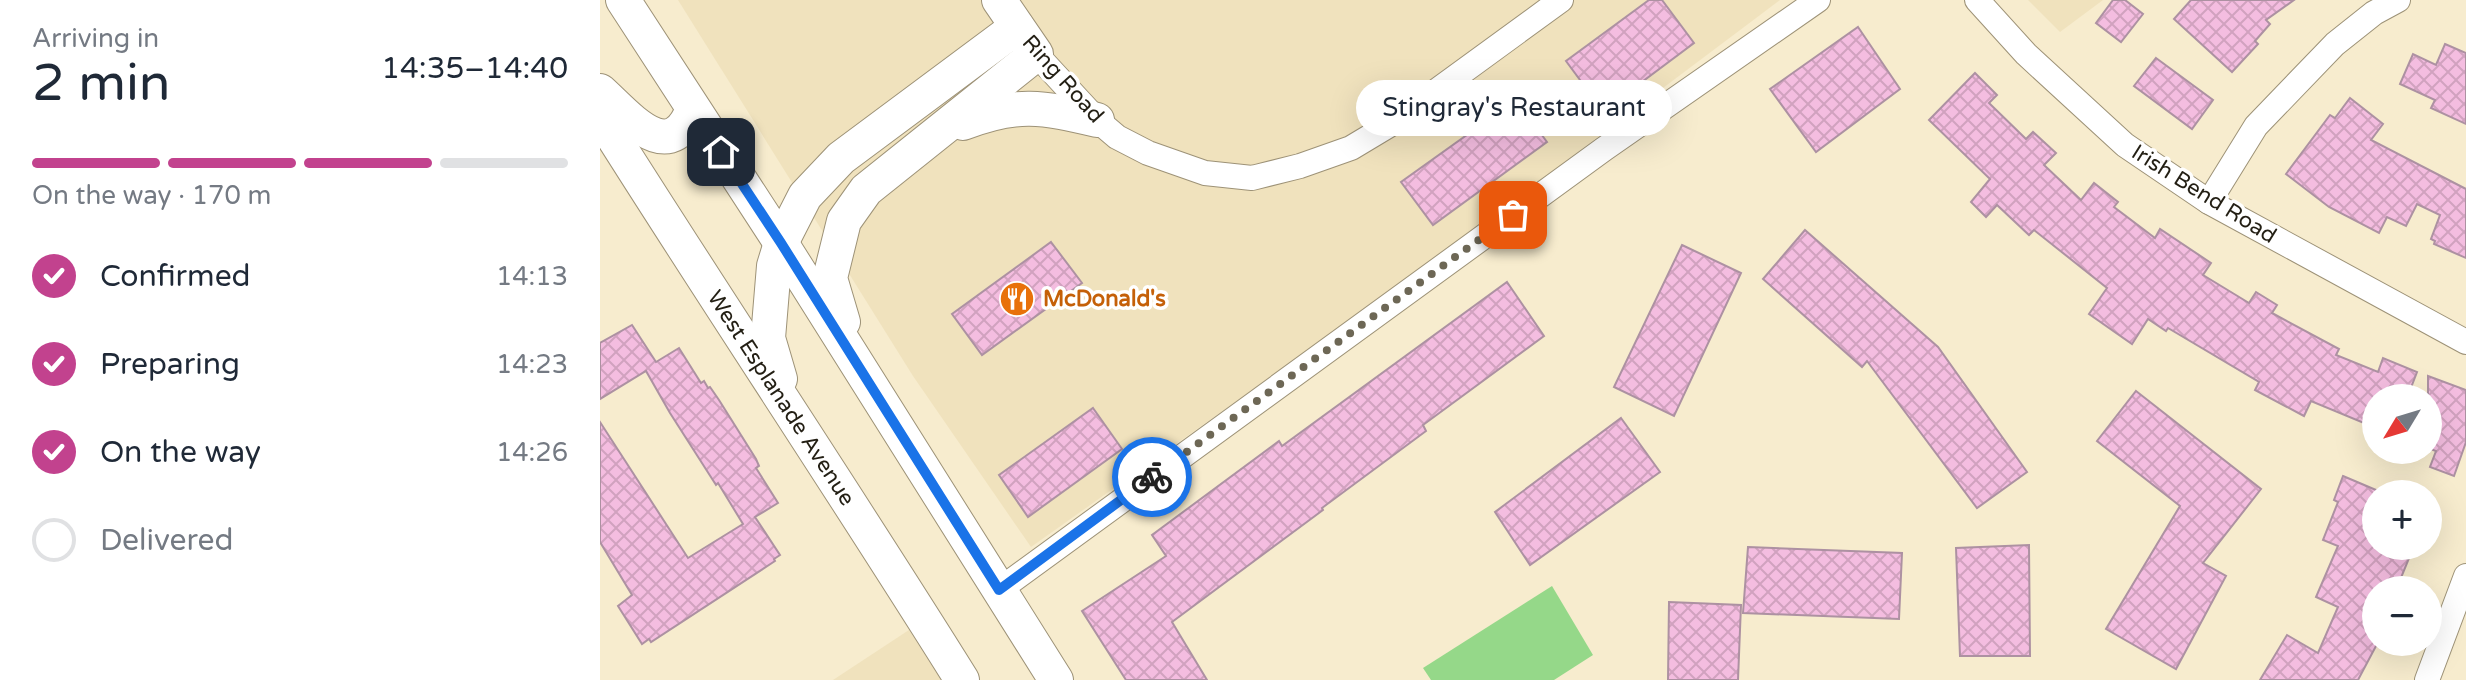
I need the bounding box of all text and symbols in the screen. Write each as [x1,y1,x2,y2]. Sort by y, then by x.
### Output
text: Arriving in [32,23,159,54]
street label: Ring Road [1017,30,1109,128]
text: 14:35–14:40 [381,50,568,87]
text: 2 min [32,52,171,115]
callout: Stingray's Restaurant [1355,79,1671,135]
text: Stingray's Restaurant [1382,92,1646,123]
pin [687,118,755,186]
icon: home [699,130,743,174]
street label: Irish Bend Road [2127,139,2281,249]
text: On the way · 170 m [32,180,271,211]
pin [1479,181,1547,249]
icon: bag [1491,193,1535,237]
icon: check [32,254,76,298]
text: Confirmed [100,258,251,295]
text: 14:13 [496,261,568,292]
restaurant icon: McDonald's [998,280,1036,318]
street label: West Esplanade Avenue [702,286,860,510]
place label: McDonald's [1043,286,1166,312]
icon: check [32,342,76,386]
text: Preparing [100,346,240,383]
text: 14:23 [496,349,568,380]
north arrow [2362,384,2442,464]
map controls [2362,384,2442,656]
icon: check [32,430,76,474]
text: On the way [100,434,261,471]
text: 14:26 [496,437,568,468]
courier [1112,437,1192,517]
icon: bike [1130,455,1174,499]
button: + [2362,480,2442,560]
text: Delivered [100,522,234,559]
button: − [2362,576,2442,656]

